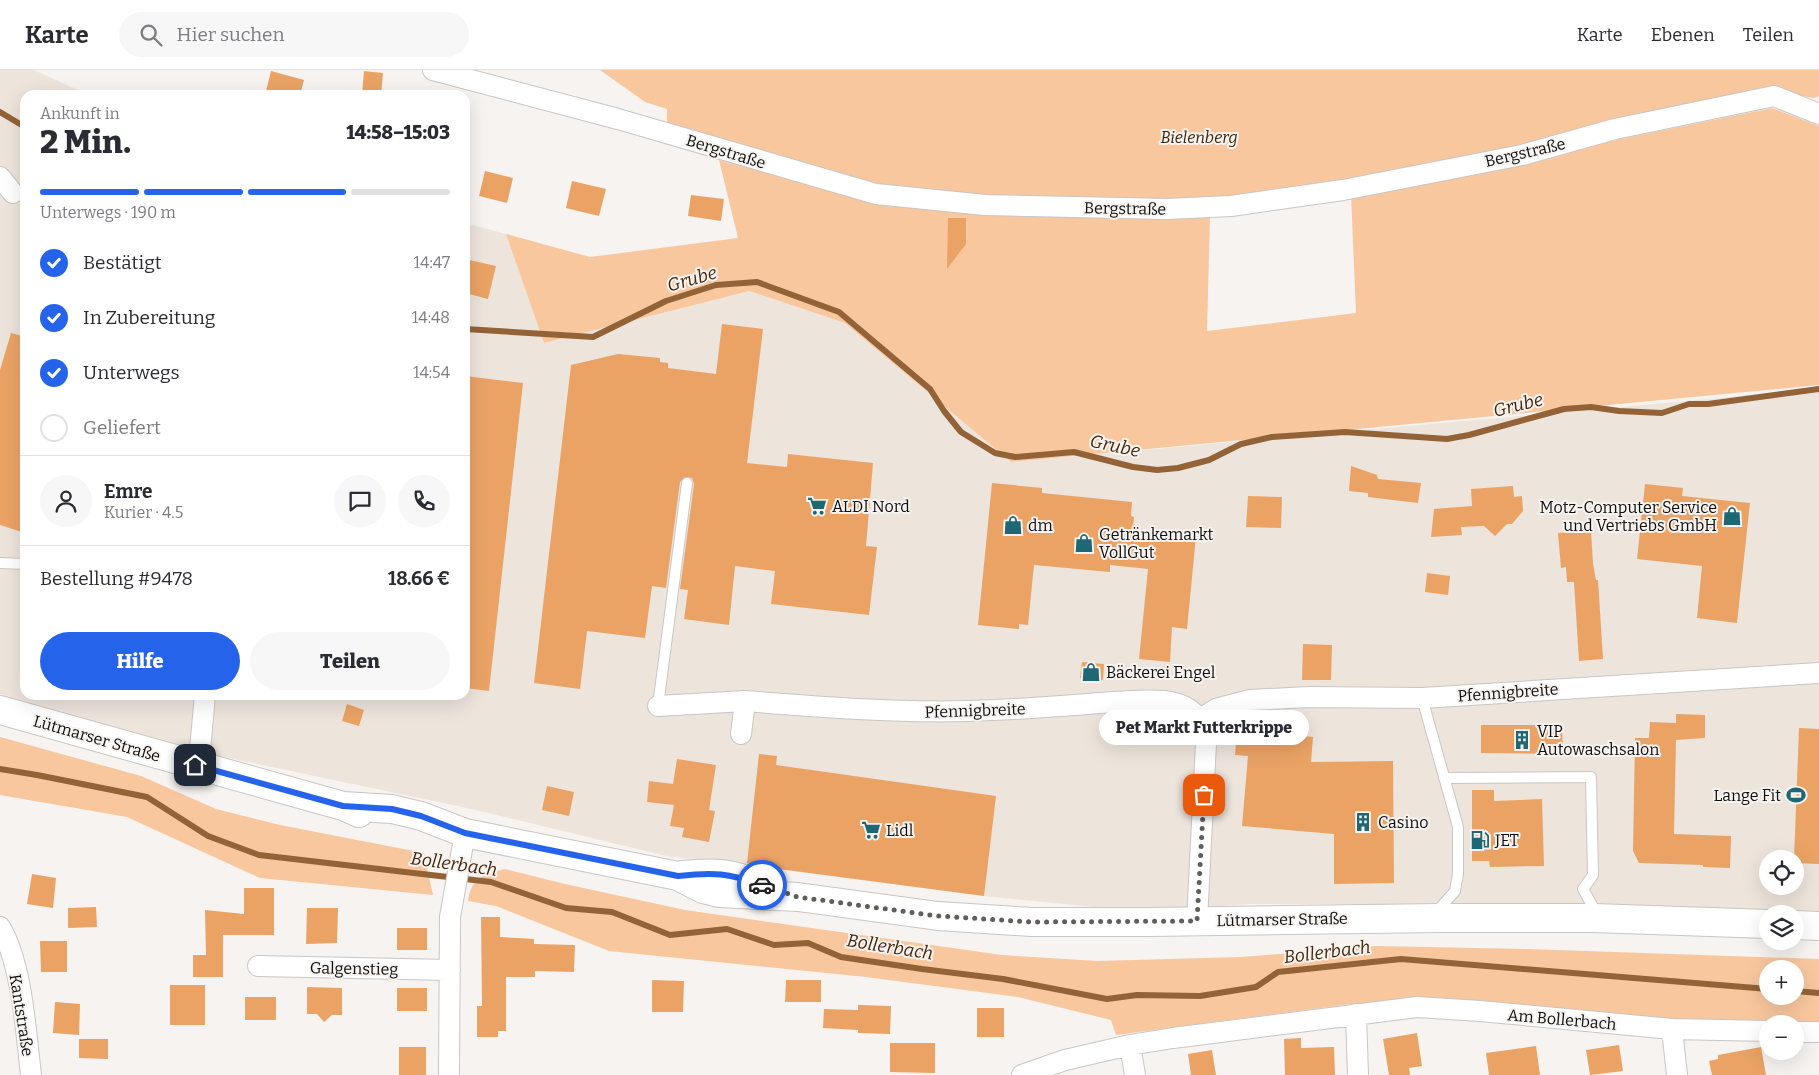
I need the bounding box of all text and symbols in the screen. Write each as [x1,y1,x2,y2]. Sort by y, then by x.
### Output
search box [119,12,469,57]
text: Karte [25,21,89,49]
icon: search [137,21,165,49]
text: Hier suchen [177,23,284,46]
text: Karte [1577,24,1623,46]
text: Ebenen [1651,24,1715,46]
text: Teilen [1743,24,1794,46]
text: Ankunft in [40,104,120,123]
text: 14:58–15:03 [346,121,450,144]
text: 2 Min. [40,123,131,161]
park label: Bielenberg [1160,128,1238,147]
street label: Bergstraße [684,130,768,173]
street label: Bergstraße [1483,134,1567,171]
street label: Bergstraße [1084,198,1166,219]
text: Unterwegs · 190 m [40,203,176,222]
icon: check [40,249,68,277]
text: Bestätigt [83,251,162,274]
text: 14:47 [414,253,450,272]
water label: Grube [665,261,719,297]
icon: check [40,304,68,332]
text: In Zubereitung [83,306,215,329]
text: 14:48 [412,308,450,327]
icon: check [40,359,68,387]
text: Unterwegs [83,361,180,384]
text: 14:54 [413,363,450,382]
water label: Grube [1491,388,1545,422]
text: Geliefert [83,416,161,439]
water label: Grube [1088,430,1142,462]
button: person [40,475,92,527]
button: chat [334,475,386,527]
button: phone [398,475,450,527]
text: Emre [104,480,153,503]
supermarket icon: ALDI Nord [806,495,828,517]
place label: ALDI Nord [832,497,910,516]
place label: Motz-Computer Service und Vertriebs GmbH [1540,498,1717,535]
text: Kurier · 4.5 [104,503,183,522]
shop icon: Motz-Computer Service und Vertriebs GmbH [1721,505,1743,527]
shop icon: dm [1002,514,1024,536]
place label: dm [1028,516,1053,535]
place label: Getränkemarkt VollGut [1099,525,1214,562]
shop icon: Getränkemarkt VollGut [1073,532,1095,554]
text: Bestellung #9478 [40,567,193,590]
text: 18.66 € [388,567,450,590]
button: Hilfe [40,632,240,690]
button: Teilen [250,632,450,690]
shop icon: Bäckerei Engel [1080,661,1102,683]
place label: Bäckerei Engel [1106,663,1216,682]
street label: Pfennigbreite [1457,679,1559,706]
street label: Pfennigbreite [924,699,1026,722]
callout: Pet Markt Futterkrippe [1099,710,1309,745]
street label: Lütmarser Straße [31,711,163,766]
text: Pet Markt Futterkrippe [1116,718,1292,737]
place label: VIP Autowaschsalon [1537,722,1659,759]
building icon: VIP Autowaschsalon [1511,729,1533,751]
pin [174,744,216,786]
icon: home [181,751,209,779]
pin [1183,774,1225,816]
icon: bag [1190,781,1218,809]
sports icon: Lange Fit [1785,784,1807,806]
place label: Lange Fit [1714,786,1781,805]
building icon: Casino [1352,811,1374,833]
place label: Casino [1378,813,1429,832]
supermarket icon: Lidl [860,819,882,841]
place label: Lidl [886,821,914,840]
fuel station icon: JET [1469,829,1491,851]
place label: JET [1494,831,1519,850]
water label: Bollerbach [409,847,499,881]
map controls [1759,850,1804,1060]
button: locate [1759,850,1804,895]
courier [737,860,787,910]
icon: car [748,871,776,899]
button: layers [1759,905,1804,950]
street label: Lütmarser Straße [1216,909,1348,930]
water label: Bollerbach [845,929,935,965]
water label: Bollerbach [1282,936,1372,968]
street label: Galgenstieg [310,958,398,979]
button: + [1759,960,1804,1005]
street label: Kantstraße [6,973,37,1058]
street label: Am Bollerbach [1507,1005,1617,1034]
button: − [1759,1015,1804,1060]

